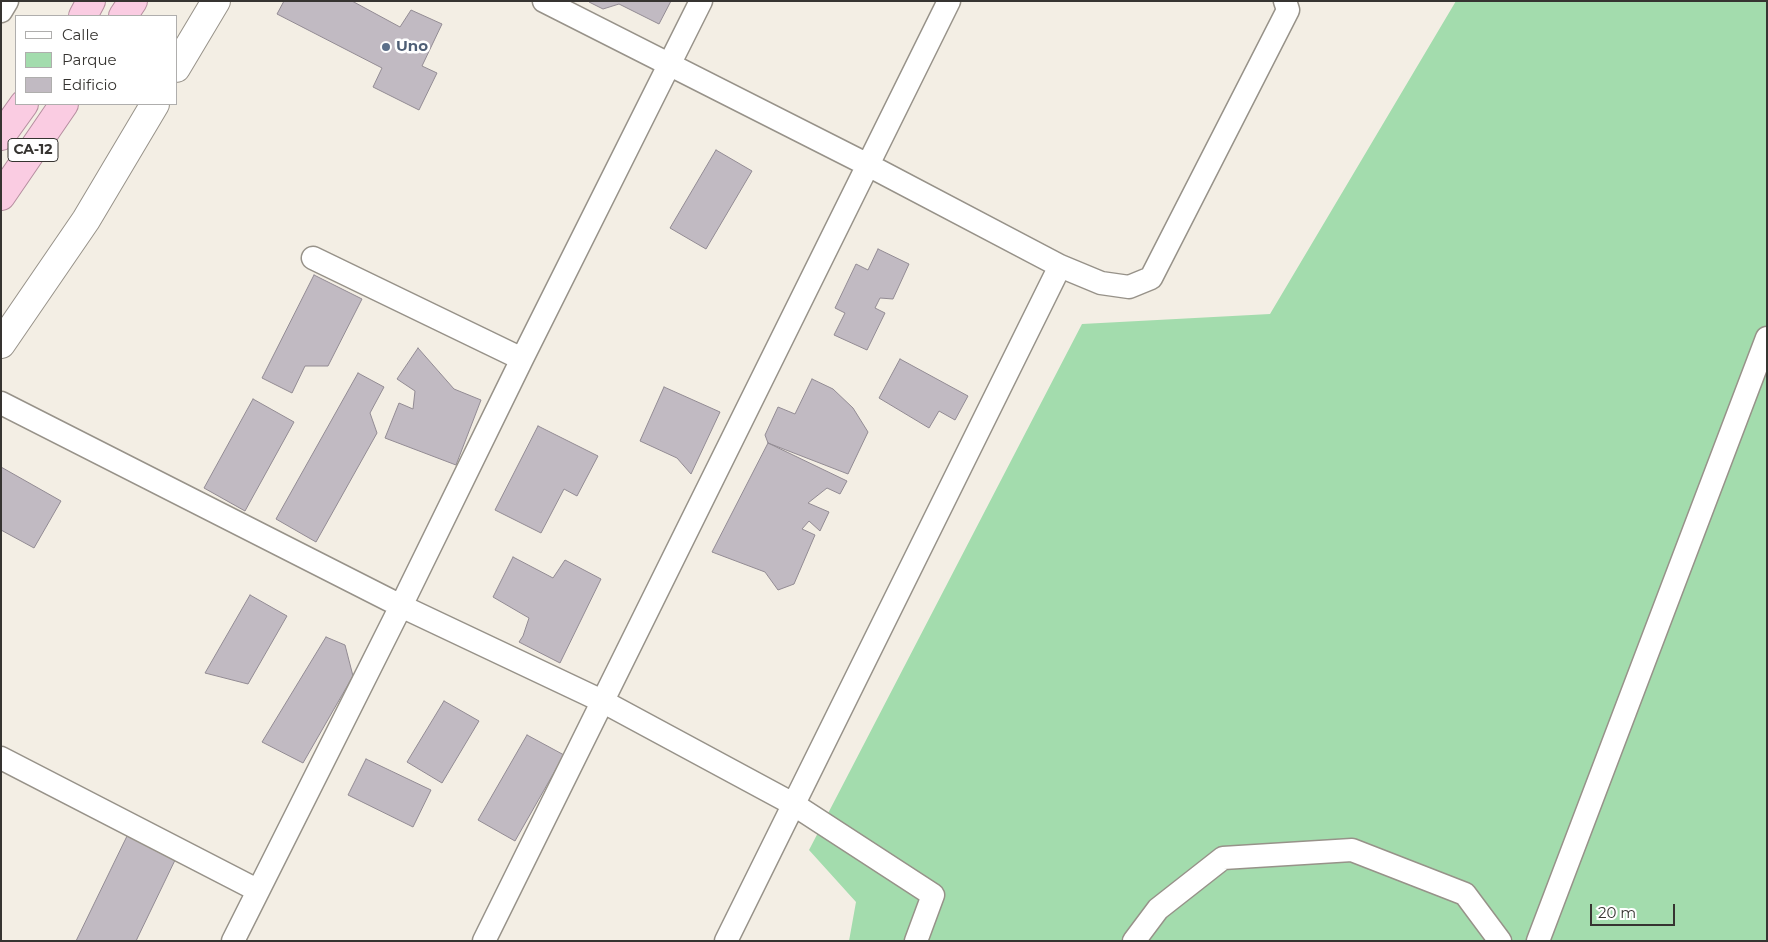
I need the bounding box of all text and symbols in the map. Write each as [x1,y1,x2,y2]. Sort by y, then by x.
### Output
legend [15,15,178,105]
text: Calle [62,25,99,44]
place label: Uno [396,38,428,56]
marker: Uno [380,41,392,53]
text: Parque [62,50,117,69]
text: Edificio [62,75,117,94]
road number: CA-12 [8,138,58,162]
scale bar [1593,894,1678,926]
text: 20 m [1598,903,1636,922]

